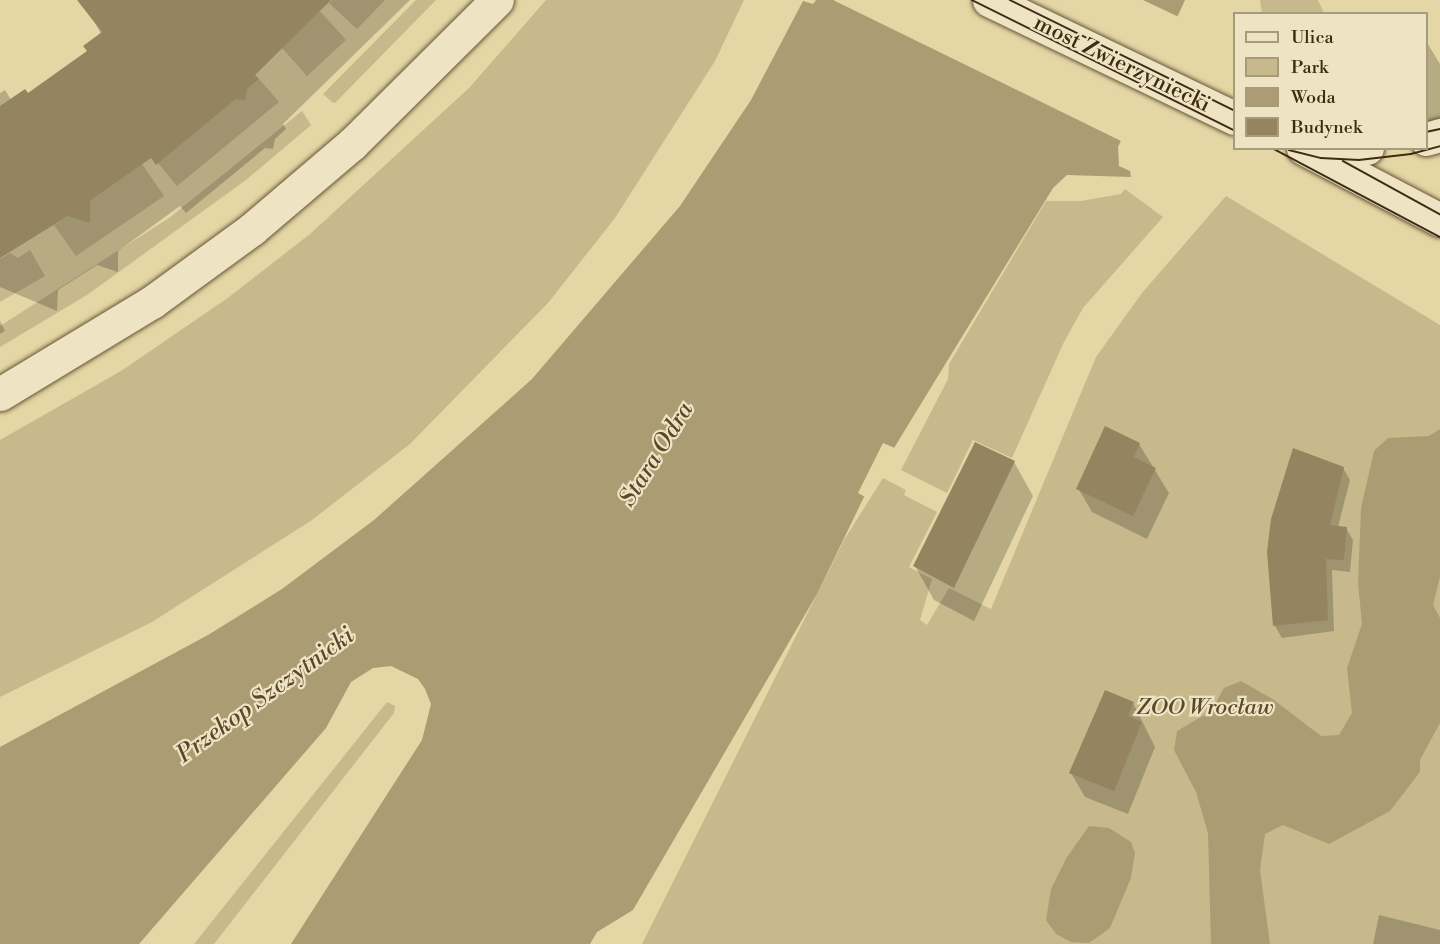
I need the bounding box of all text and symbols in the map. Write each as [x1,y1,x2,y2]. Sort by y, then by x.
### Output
street label: most Zwierzyniecki [1029,10,1215,118]
legend [1233,12,1428,150]
text: Ulica [1291,26,1334,49]
text: Park [1291,56,1328,79]
text: Woda [1291,86,1336,109]
text: Budynek [1291,116,1362,139]
water label: Stara Odra [614,398,700,512]
water label: Przekop Szczytnicki [172,622,360,770]
park label: ZOO Wrocław [1137,695,1273,721]

